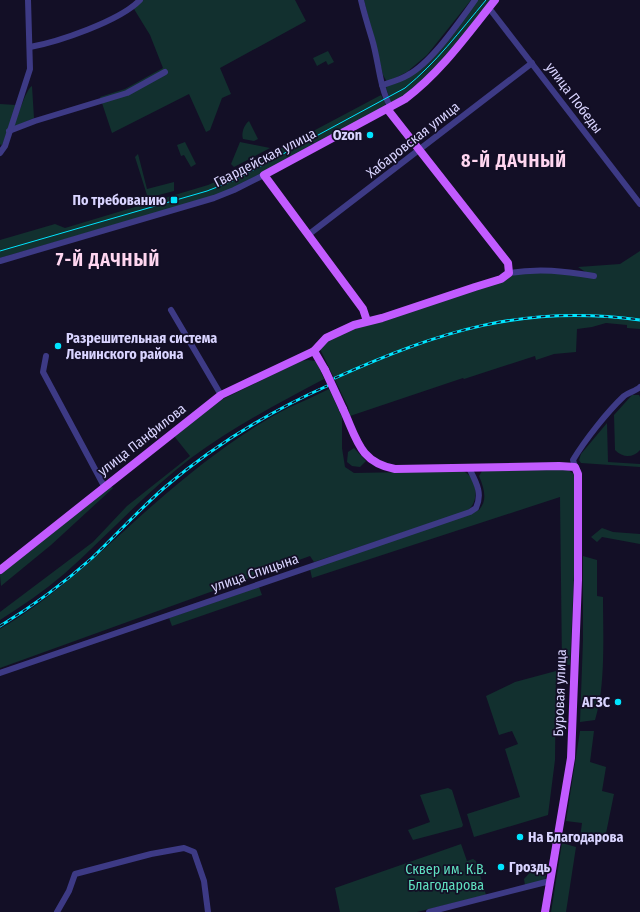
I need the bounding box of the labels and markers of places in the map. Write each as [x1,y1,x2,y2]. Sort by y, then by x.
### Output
place label: Ozon [333,127,362,144]
marker: Ozon [365,130,375,140]
place label: По требованию [73,192,166,209]
marker: По требованию [169,195,179,205]
place label: Разрешительная система Ленинского района [66,330,217,363]
marker: Разрешительная система Ленинского района [53,341,63,351]
place label: АГЗС [581,694,611,711]
marker: АГЗС [613,697,623,707]
place label: На Благодарова [528,829,624,846]
marker: На Благодарова [515,832,525,842]
place label: Гроздь [509,859,551,876]
marker: Гроздь [496,862,506,872]

